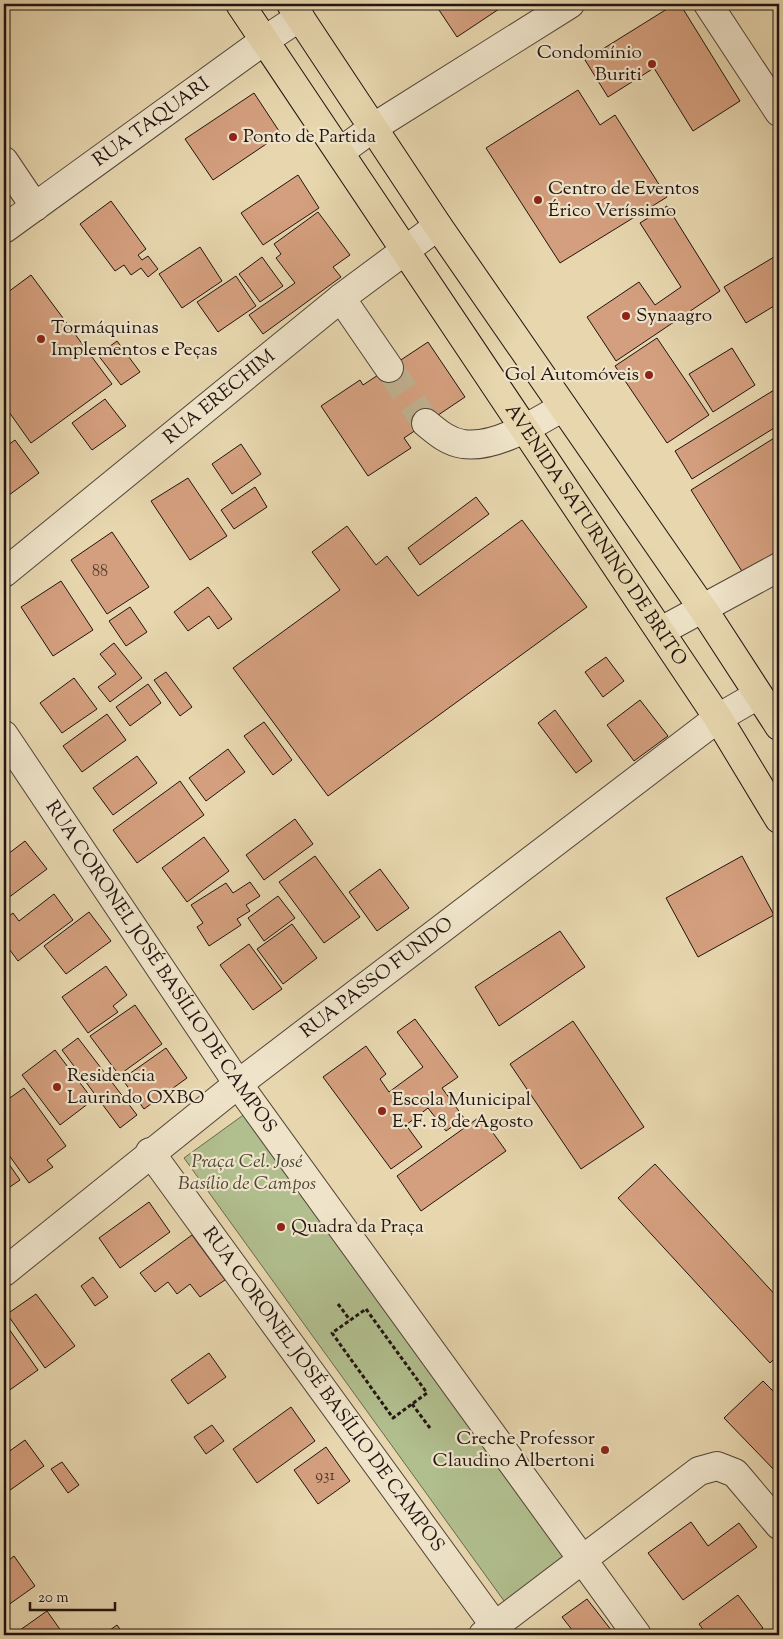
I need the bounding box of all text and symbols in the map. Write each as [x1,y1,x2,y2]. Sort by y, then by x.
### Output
place label: Condomínio Buriti [537,40,642,89]
marker: Condomínio Buriti [646,58,658,70]
street label: RUA TAQUARI [87,71,215,174]
place label: Ponto de Partida [243,124,376,151]
marker: Ponto de Partida [227,131,239,143]
place label: Centro de Eventos Érico Veríssimo [548,176,699,225]
marker: Centro de Eventos Érico Veríssimo [532,194,544,206]
place label: Synaagro [636,303,712,330]
marker: Synaagro [620,310,632,322]
place label: Tormáquinas Implementos e Peças [51,315,217,364]
marker: Tormáquinas Implementos e Peças [35,333,47,345]
street label: RUA ERECHIM [158,343,281,451]
place label: Gol Automóveis [505,362,639,389]
marker: Gol Automóveis [643,369,655,381]
street label: AVENIDA SATURNINO DE BRITO [498,398,693,672]
house number: 88 [92,561,108,584]
street label: RUA CORONEL JOSÉ BASÍLIO DE CAMPOS [38,795,283,1139]
street label: RUA PASSO FUNDO [295,911,459,1045]
place label: Residencia Laurindo OXBO [67,1063,205,1112]
marker: Residencia Laurindo OXBO [51,1081,63,1093]
place label: Escola Municipal E. F. 18 de Agosto [392,1087,533,1136]
marker: Escola Municipal E. F. 18 de Agosto [376,1105,388,1117]
park label: Praça Cel. José Basílio de Campos [178,1149,316,1198]
place label: Quadra da Praça [291,1214,424,1241]
marker: Quadra da Praça [275,1221,287,1233]
street label: RUA CORONEL JOSÉ BASÍLIO DE CAMPOS [196,1222,451,1558]
place label: Creche Professor Claudino Albertoni [433,1426,595,1475]
marker: Creche Professor Claudino Albertoni [599,1444,611,1456]
house number: 931 [315,1465,335,1488]
scale bar [30,1579,115,1611]
text: 20 m [38,1588,69,1609]

